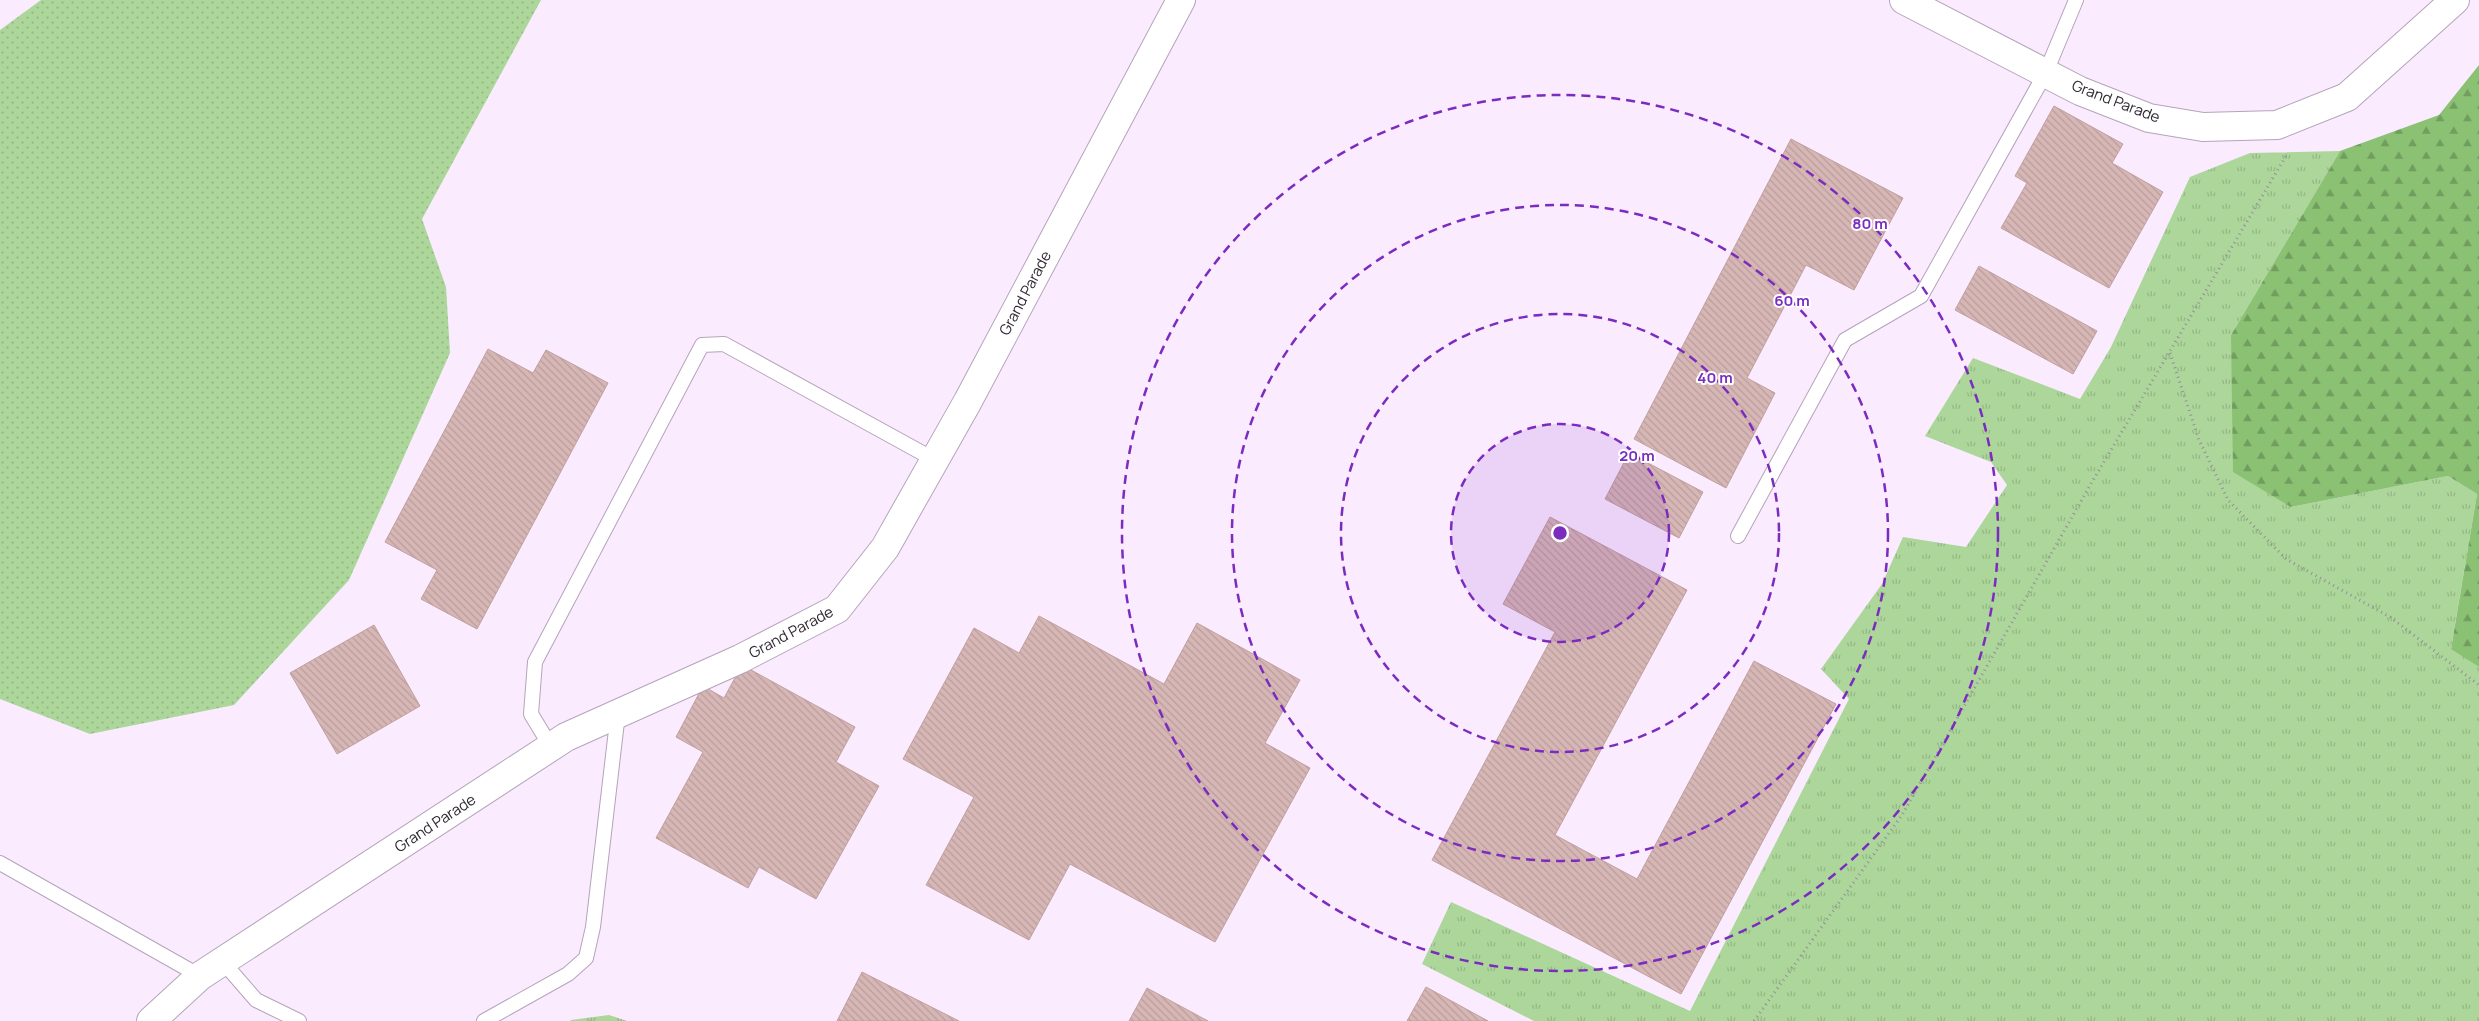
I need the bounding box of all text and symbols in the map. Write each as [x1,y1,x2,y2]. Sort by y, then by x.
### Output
street label: Grand Parade [2069,75,2163,128]
text: 80 m [1852,213,1888,234]
street label: Grand Parade [994,247,1056,339]
text: 60 m [1774,290,1810,311]
text: 40 m [1697,367,1733,388]
text: 20 m [1619,445,1655,466]
centre of rings [1551,524,1569,542]
street label: Grand Parade [745,601,837,663]
street label: Grand Parade [390,789,480,857]

